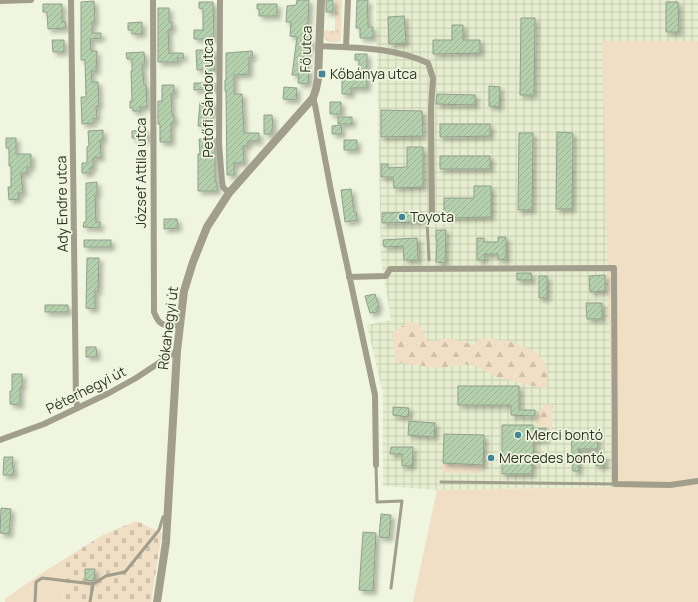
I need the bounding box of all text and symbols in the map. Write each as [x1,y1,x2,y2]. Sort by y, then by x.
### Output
street label: Fő utca [295,25,316,73]
street label: Petőfi Sándor utca [198,38,217,158]
place label: Kőbánya utca [330,64,417,83]
marker: Kőbánya utca [317,69,327,79]
street label: József Attila utca [131,118,150,228]
street label: Ady Endre utca [51,155,72,253]
place label: Toyota [410,207,454,226]
marker: Toyota [397,212,407,222]
street label: Rókahegyi út [153,285,182,371]
street label: Péterhegyi út [43,361,129,418]
place label: Merci bontó [526,425,603,444]
marker: Merci bontó [513,430,523,440]
place label: Mercedes bontó [499,448,605,467]
marker: Mercedes bontó [486,453,496,463]

